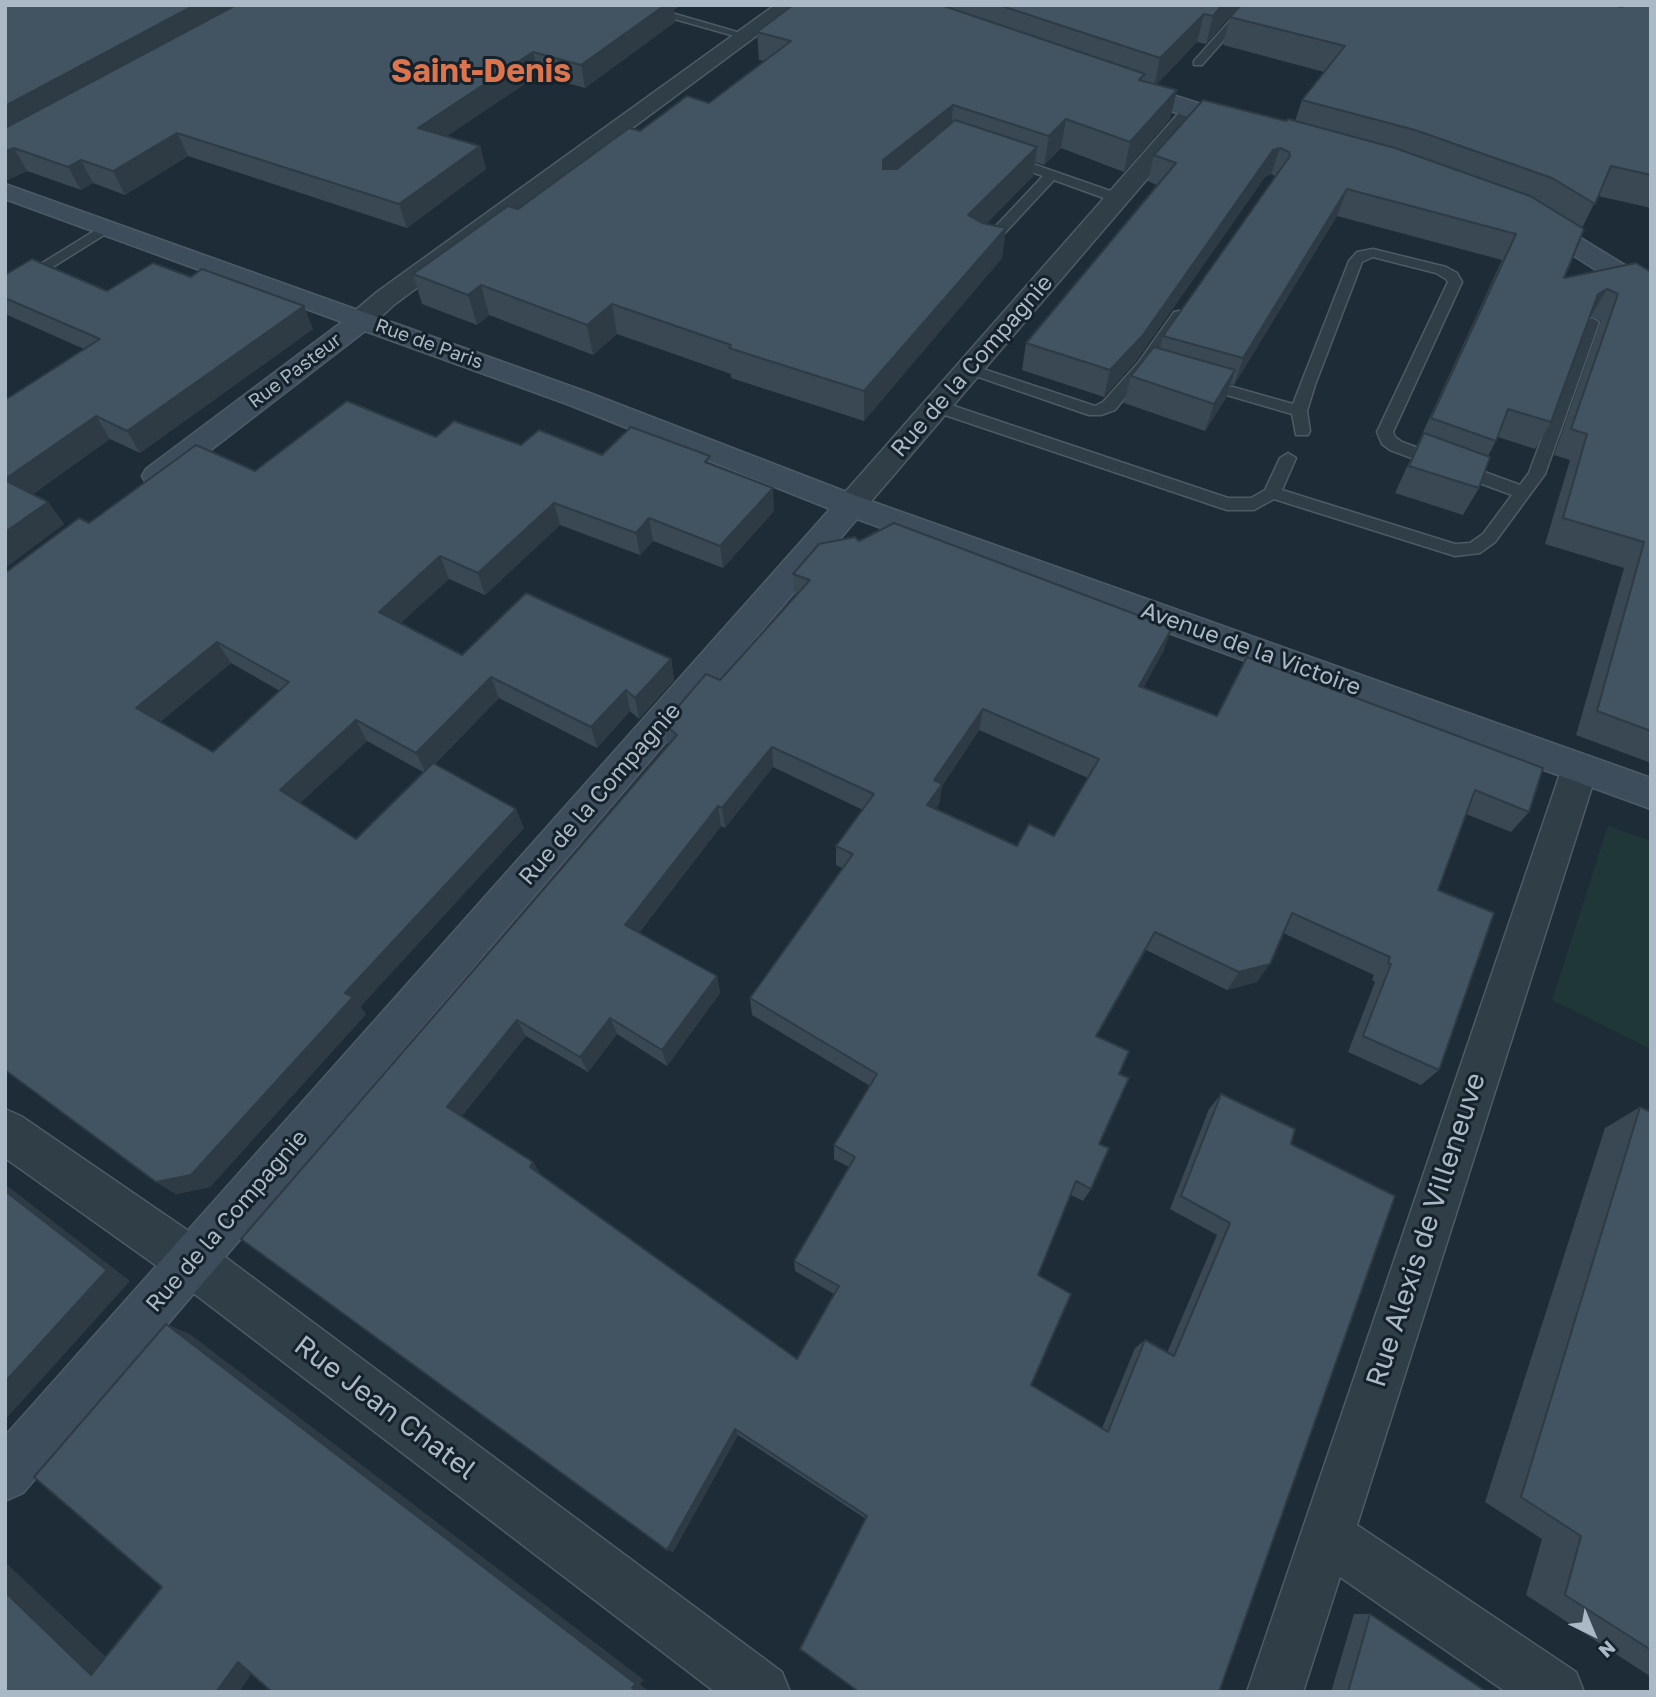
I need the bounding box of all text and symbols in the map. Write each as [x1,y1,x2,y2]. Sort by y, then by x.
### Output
district label: Saint-Denis [391,53,571,91]
street label: Rue de la Compagnie [885,269,1059,463]
street label: Rue de Paris [372,314,486,374]
street label: Rue Pasteur [244,329,346,413]
street label: Avenue de la Victoire [1137,596,1365,702]
street label: Rue de la Compagnie [513,697,687,891]
street label: Rue Alexis de Villeneuve [1359,1069,1493,1391]
street label: Rue de la Compagnie [140,1124,314,1318]
street label: Rue Jean Chatel [288,1329,482,1487]
north arrow [1558,1599,1628,1669]
text: N [1595,1636,1621,1663]

